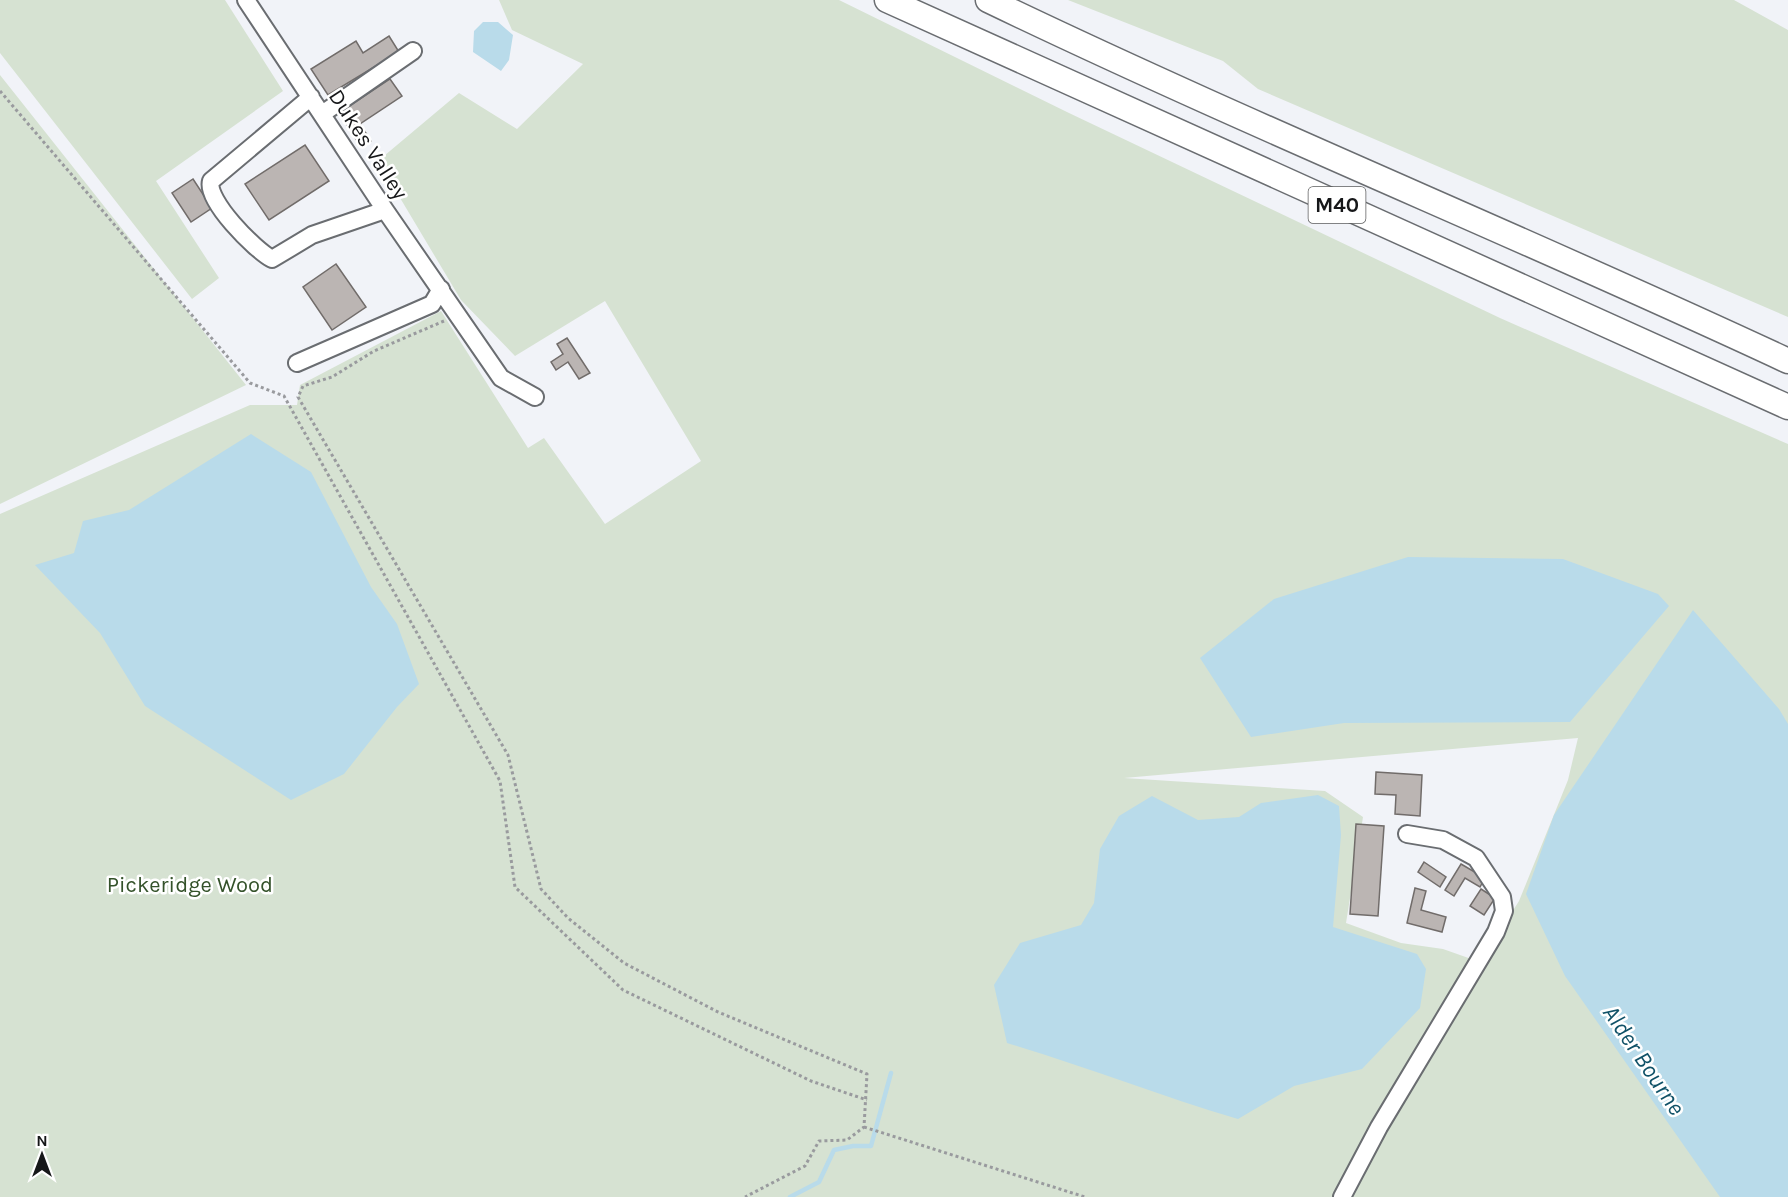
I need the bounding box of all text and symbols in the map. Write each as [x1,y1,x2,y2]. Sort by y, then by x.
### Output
street label: Dukes Valley [323,85,413,204]
road number: M40 [1308,187,1366,223]
park label: Pickeridge Wood [107,872,273,898]
water label: Alder Bourne [1597,1000,1691,1120]
north arrow [12,1125,72,1185]
text: N [36,1131,48,1150]

